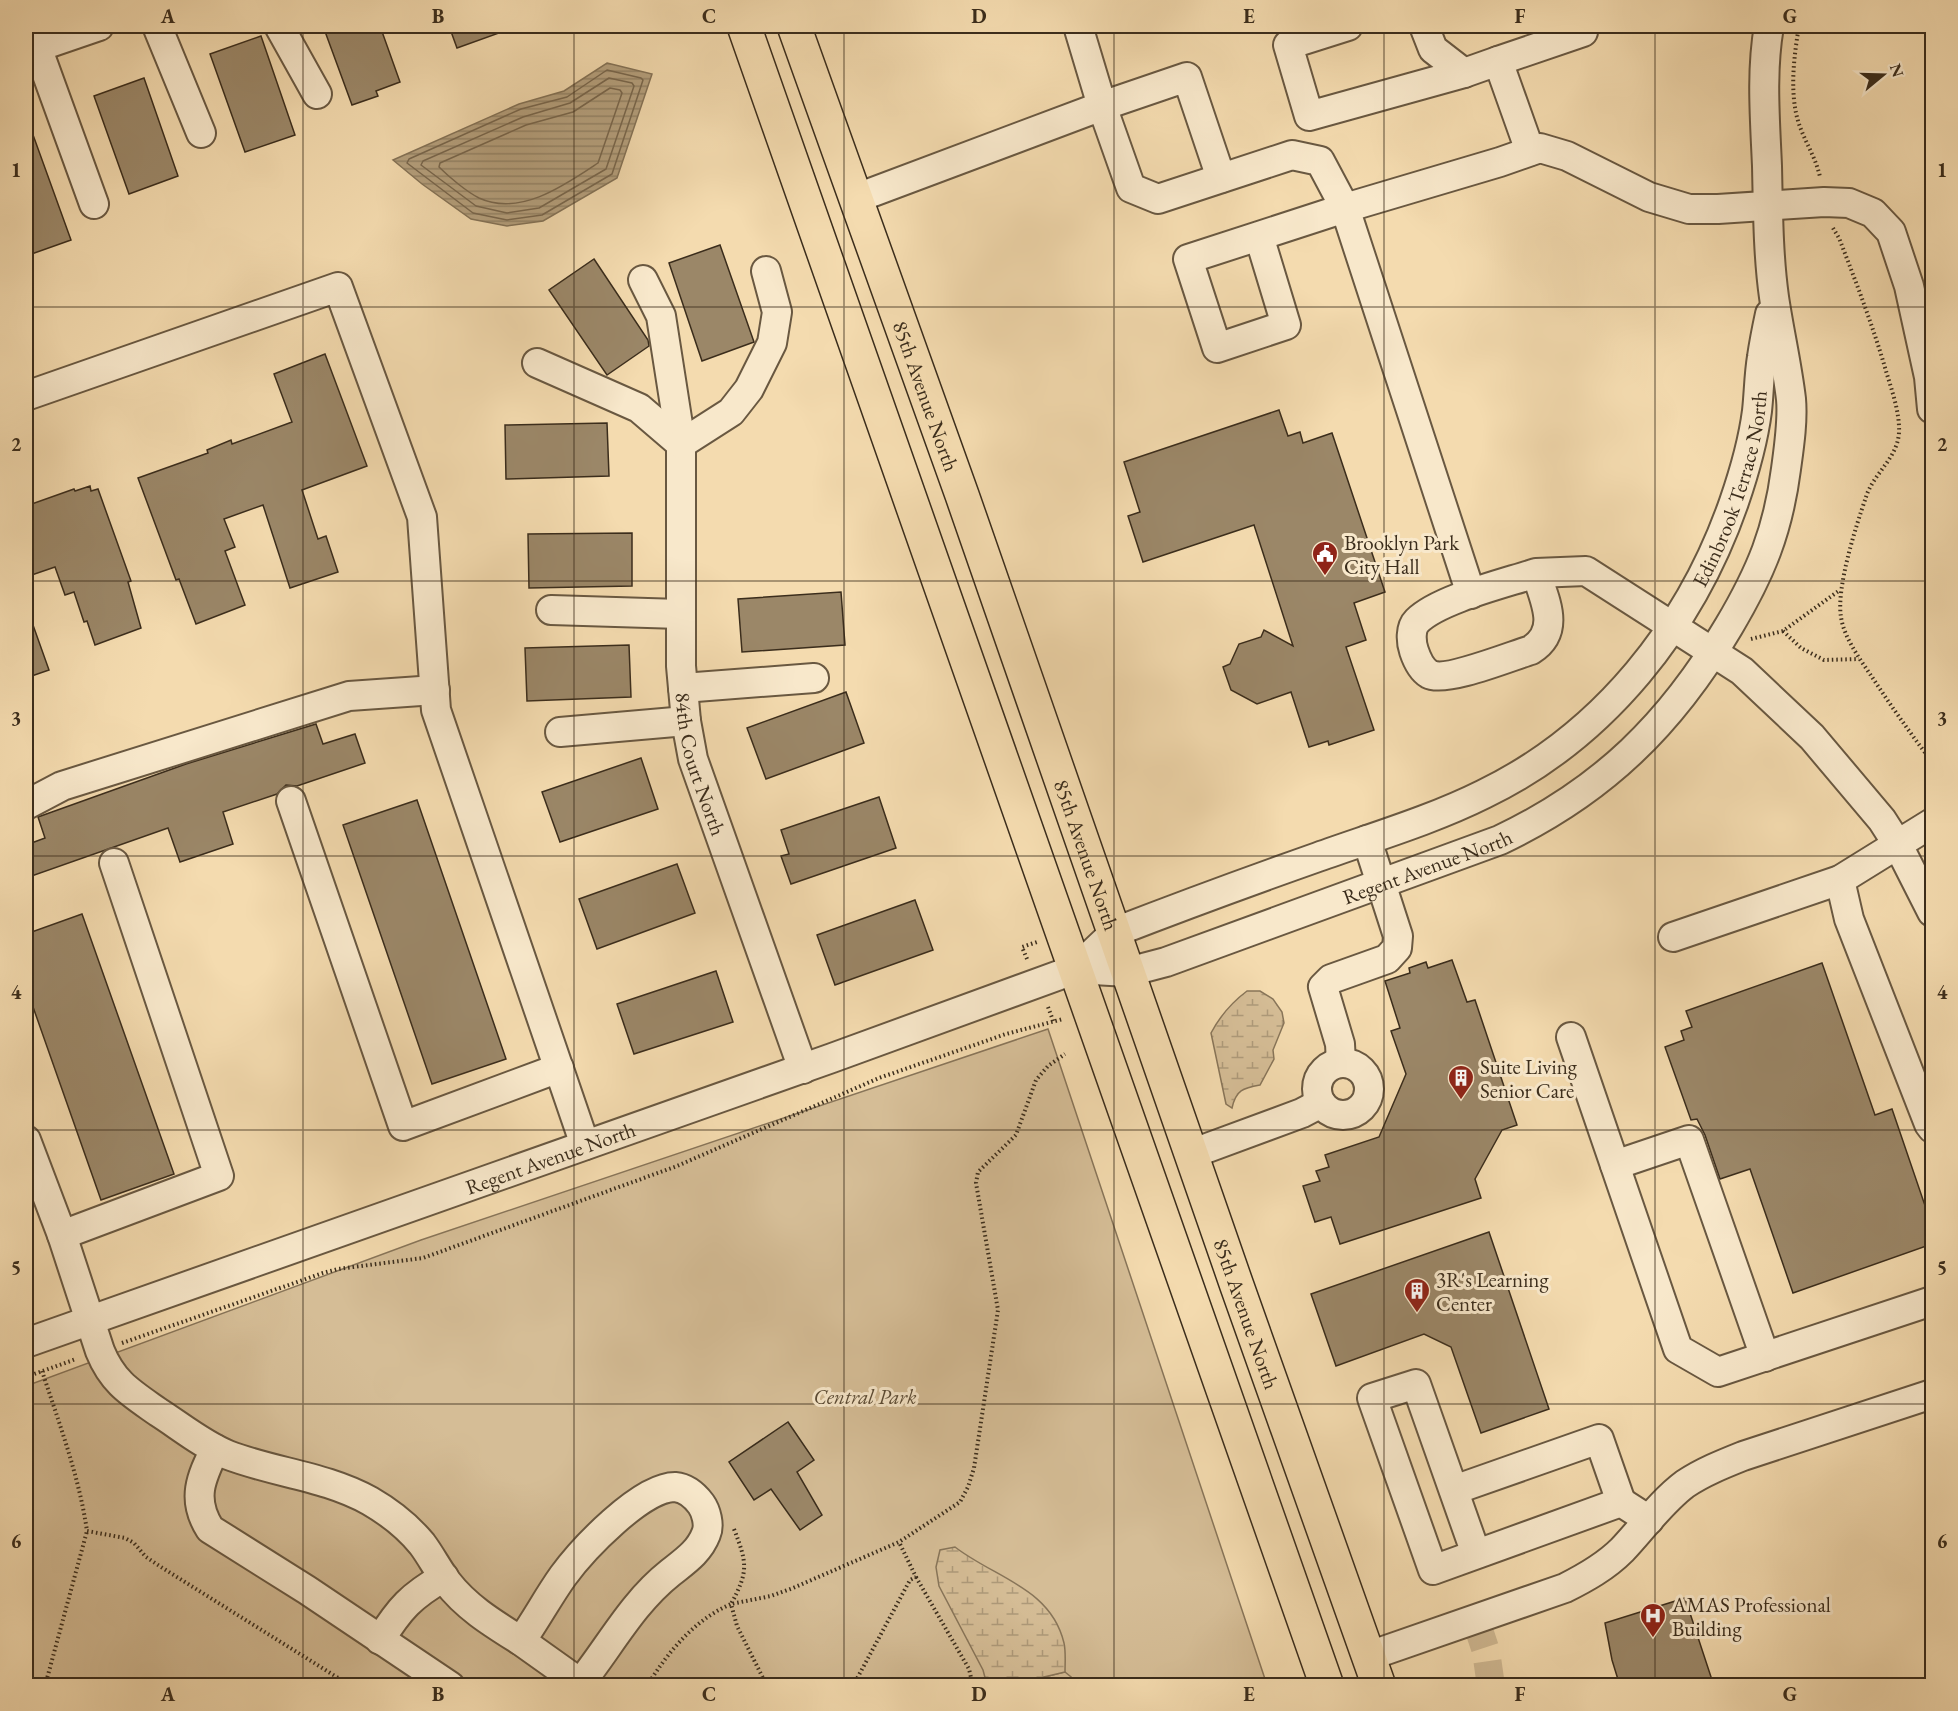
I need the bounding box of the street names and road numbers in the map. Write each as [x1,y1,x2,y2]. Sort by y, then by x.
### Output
street label: 85th Avenue North [887,317,966,475]
street label: Edinbrook Terrace North [1686,390,1772,591]
street label: 84th Court North [670,691,733,839]
street label: 85th Avenue North [1048,776,1126,934]
street label: Regent Avenue North [1339,823,1517,910]
street label: Regent Avenue North [462,1115,639,1200]
street label: 85th Avenue North [1208,1235,1286,1393]

